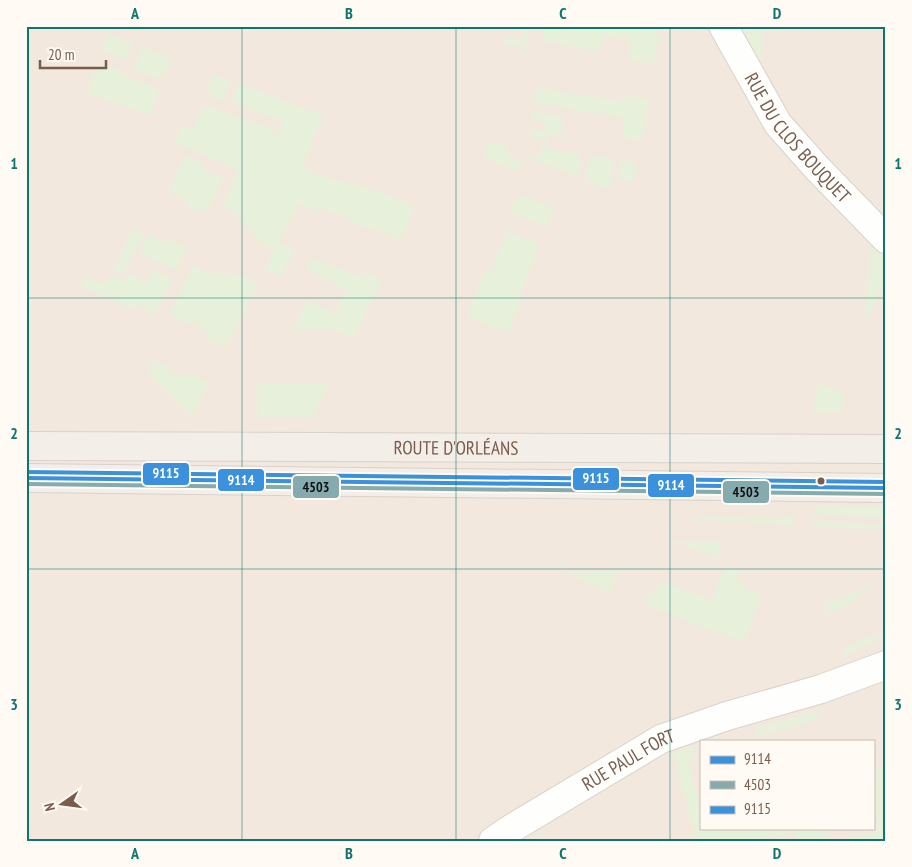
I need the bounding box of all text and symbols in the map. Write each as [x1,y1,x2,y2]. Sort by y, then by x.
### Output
text: A [130,3,140,23]
text: B [345,3,353,23]
text: C [559,3,567,23]
text: D [773,3,782,23]
scale bar [40,38,106,70]
text: 20 m [48,45,74,64]
street label: RUE DU CLOS BOUQUET [740,68,856,208]
text: 1 [10,153,18,173]
text: 1 [894,153,902,173]
text: 2 [10,423,18,443]
text: 2 [894,423,902,443]
street label: ROUTE D'ORLÉANS [394,435,518,460]
line badge: 9115 [142,462,190,486]
text: 9115 [153,464,179,482]
line badge: 9115 [572,467,620,491]
line badge: 9114 [217,468,265,492]
text: 9115 [583,469,609,487]
text: 9114 [228,471,255,489]
line badge: 9114 [647,473,695,498]
line badge: 4503 [292,475,340,499]
text: 9114 [658,476,685,494]
unlabelled marker [816,476,826,486]
text: 4503 [303,478,329,496]
line badge: 4503 [722,480,770,504]
text: 4503 [733,483,759,501]
text: 3 [10,694,18,714]
text: 3 [894,694,902,714]
street label: RUE PAUL FORT [577,723,678,796]
legend [700,740,874,830]
text: 9114 [744,749,771,768]
text: 4503 [744,775,771,794]
north arrow [38,780,88,830]
text: 9115 [744,799,771,818]
text: N [40,801,59,813]
text: A [130,843,140,863]
text: B [345,843,353,863]
text: C [559,843,567,863]
text: D [773,843,782,863]

